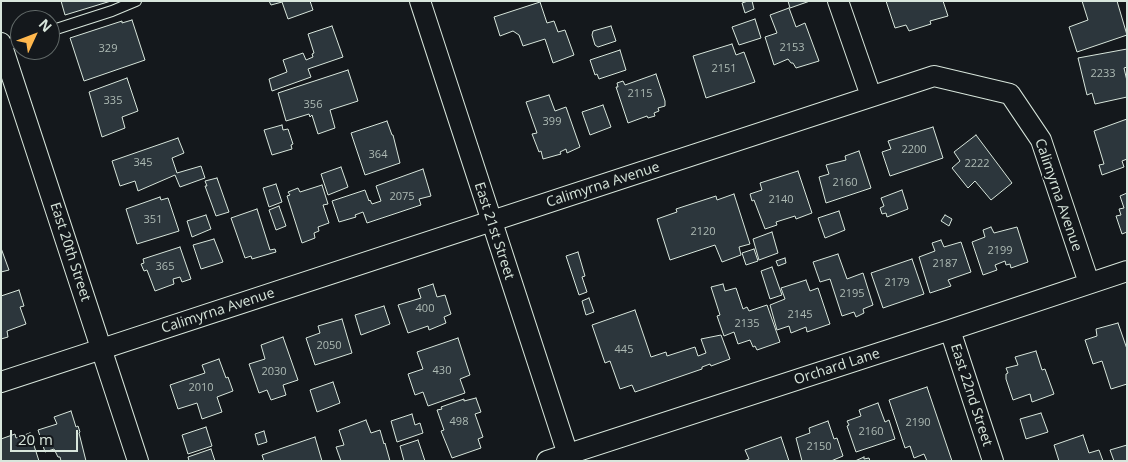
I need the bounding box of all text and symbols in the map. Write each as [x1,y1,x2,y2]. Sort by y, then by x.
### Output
north arrow [10,10,60,60]
text: N [35,14,56,36]
house number: 2153 [779,41,805,55]
house number: 329 [99,42,117,56]
house number: 2151 [711,62,737,76]
house number: 2233 [1090,67,1116,81]
house number: 2115 [627,87,653,101]
house number: 335 [104,94,122,108]
house number: 356 [304,98,322,112]
house number: 399 [543,115,561,129]
street label: Calimyrna Avenue [1031,136,1085,254]
house number: 2200 [901,143,927,157]
house number: 364 [369,148,387,162]
house number: 345 [134,156,152,170]
house number: 2222 [964,157,990,171]
street label: Calimyrna Avenue [544,159,662,211]
house number: 2160 [832,176,858,190]
street label: East 21st Street [470,180,518,282]
house number: 2075 [389,190,415,204]
house number: 2140 [768,193,794,207]
street label: East 20th Street [46,200,94,304]
house number: 351 [144,213,162,227]
house number: 2120 [690,225,716,239]
house number: 2199 [987,244,1013,258]
house number: 2187 [932,257,958,271]
house number: 365 [156,260,174,274]
house number: 2179 [884,276,910,290]
street label: Calimyrna Avenue [159,285,277,337]
house number: 2195 [839,287,865,301]
house number: 400 [416,302,434,316]
house number: 2145 [787,308,813,322]
house number: 2135 [734,317,760,331]
house number: 2050 [316,339,342,353]
street label: East 22nd Street [947,342,995,448]
house number: 445 [615,343,633,357]
street label: Orchard Lane [792,345,882,389]
house number: 430 [433,364,451,378]
house number: 2030 [261,365,287,379]
house number: 2010 [188,381,214,395]
house number: 498 [450,415,468,429]
house number: 2190 [905,416,931,430]
scale bar [12,420,80,452]
house number: 2160 [858,425,884,439]
text: 20 m [18,429,53,449]
house number: 2150 [806,440,832,454]

